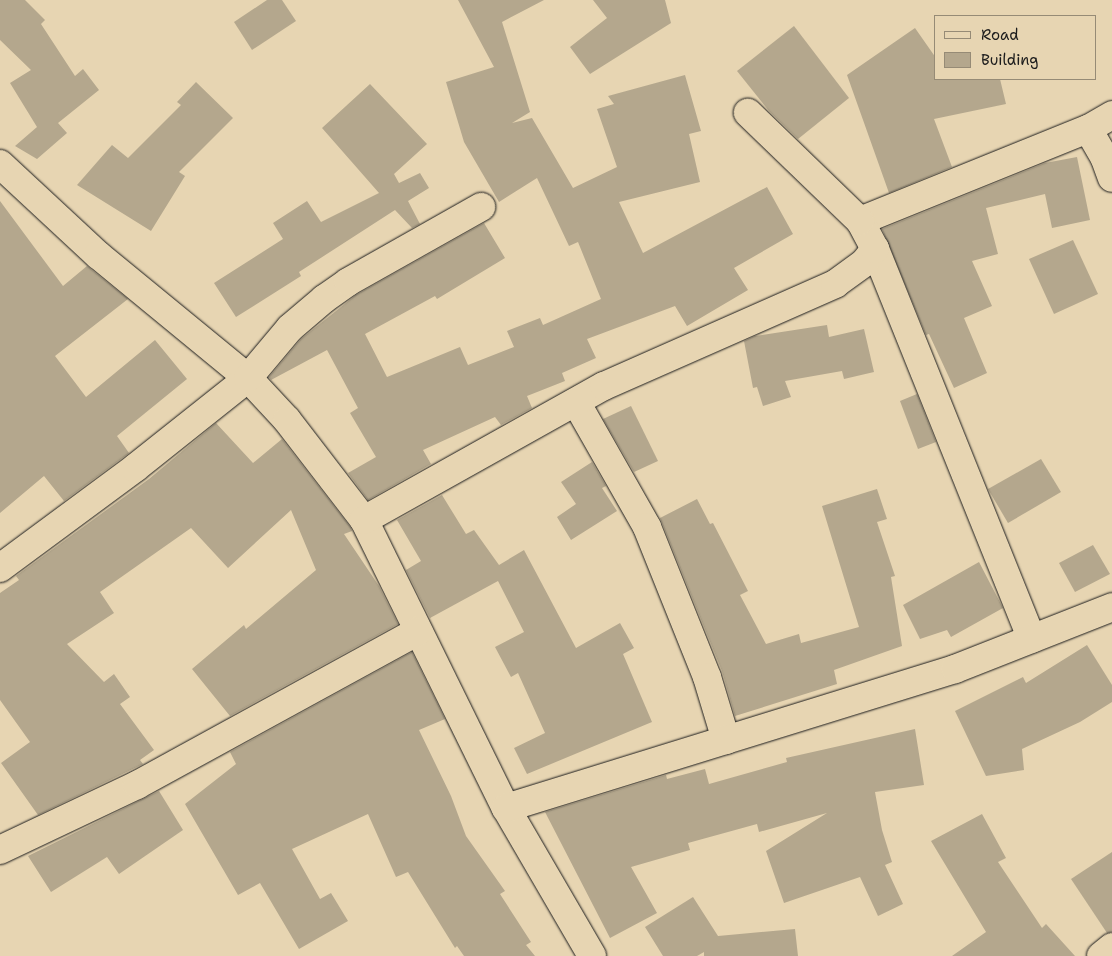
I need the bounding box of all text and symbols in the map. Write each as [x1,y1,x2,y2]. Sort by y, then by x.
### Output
legend [934,15,1097,80]
text: Road [981,25,1019,45]
text: Building [981,50,1038,70]

